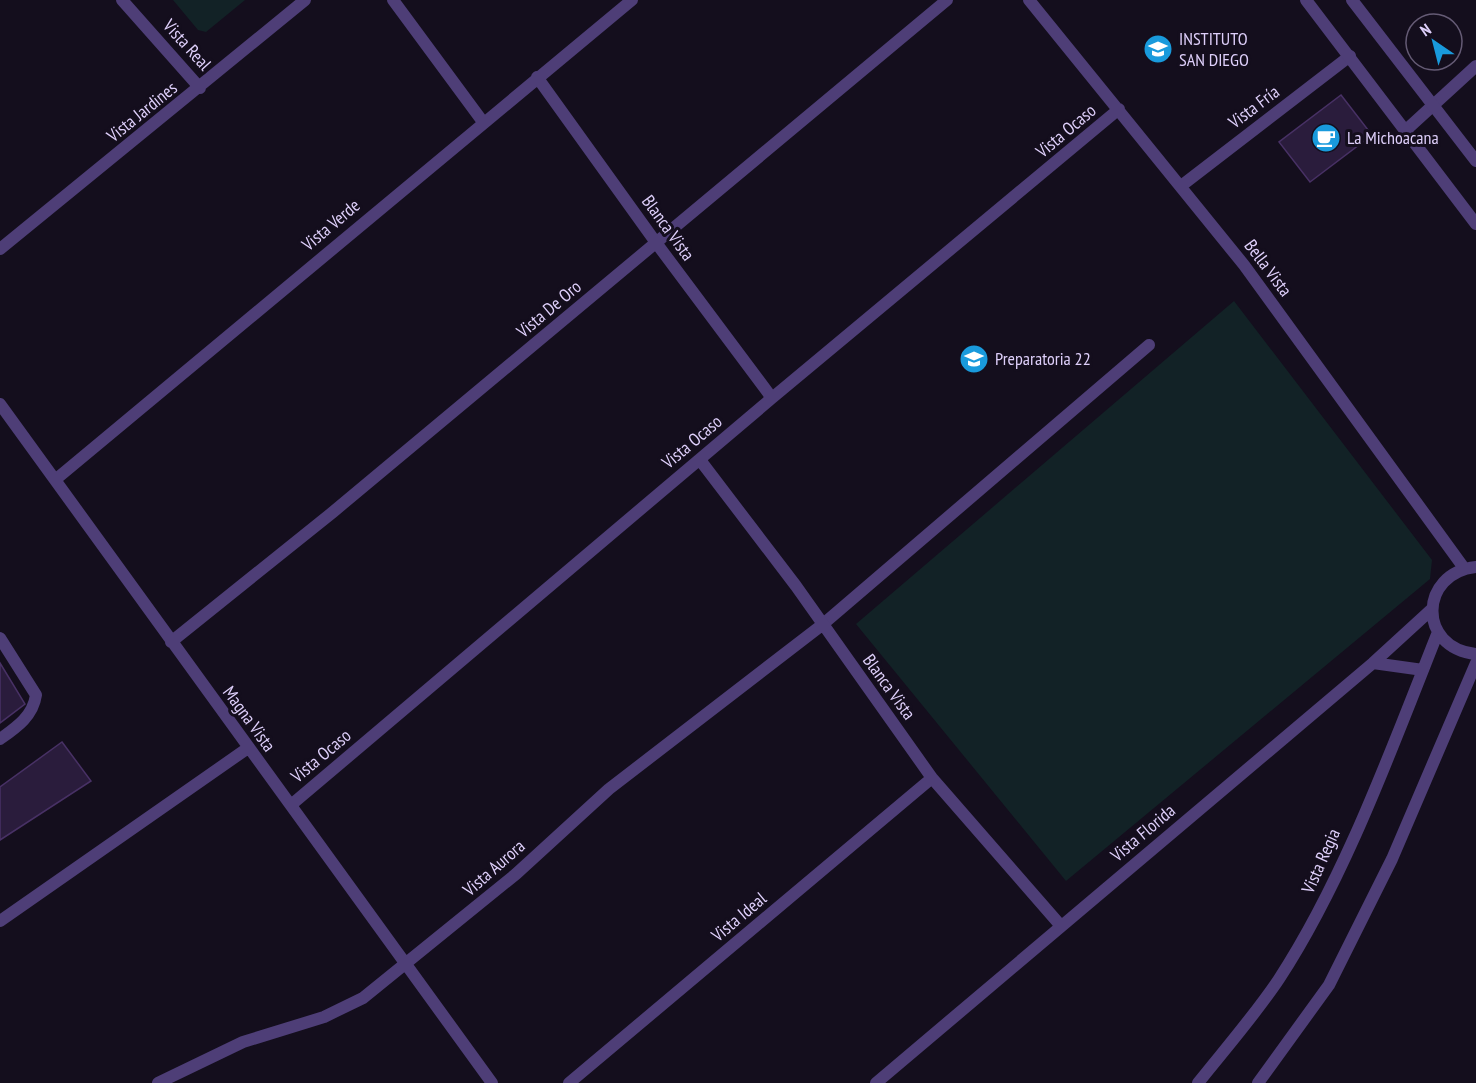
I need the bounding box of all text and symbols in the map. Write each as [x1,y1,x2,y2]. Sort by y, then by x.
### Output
north arrow [1404,12,1464,72]
street label: Vista Real [158,14,217,76]
text: N [1416,19,1435,40]
place label: INSTITUTO SAN DIEGO [1179,27,1249,71]
school or university icon: INSTITUTO SAN DIEGO [1142,33,1174,65]
street label: Vista Jardines [101,76,182,148]
street label: Vista Fría [1223,80,1284,134]
street label: Vista Ocaso [1030,99,1101,163]
cafe icon: La Michoacana [1310,122,1342,154]
place label: La Michoacana [1347,126,1439,149]
street label: Blanca Vista [637,191,700,265]
street label: Vista Verde [296,194,364,256]
street label: Bella Vista [1240,235,1297,301]
street label: Vista De Oro [511,275,586,343]
school or university icon: Preparatoria 22 [958,343,990,375]
place label: Preparatoria 22 [995,347,1091,370]
street label: Vista Ocaso [656,410,727,474]
street label: Blanca Vista [858,650,921,724]
street label: Magna Vista [218,681,281,756]
street label: Vista Ocaso [285,724,356,788]
street label: Vista Florida [1105,799,1180,867]
street label: Vista Regia [1296,825,1345,898]
street label: Vista Aurora [457,834,530,902]
street label: Vista Ideal [706,886,772,947]

